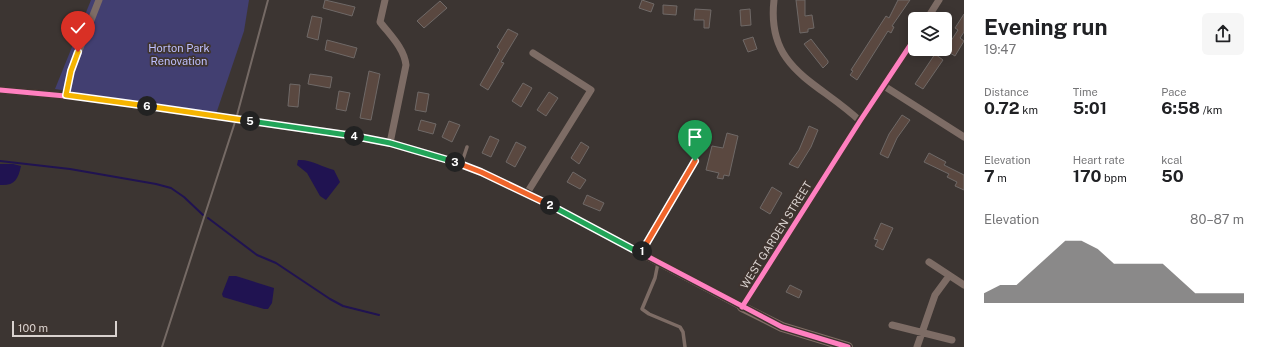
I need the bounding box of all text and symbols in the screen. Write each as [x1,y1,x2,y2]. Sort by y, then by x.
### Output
pin [61,11,95,52]
map controls [908,12,952,56]
button: layers [908,12,952,56]
button: share [1202,13,1244,55]
text: Evening run [984,14,1108,40]
icon: check [67,17,89,39]
park label: Horton Park Renovation [148,42,210,67]
text: 19:47 [984,42,1016,57]
text: Distance [984,86,1029,98]
text: Time [1073,86,1098,98]
text: Pace [1161,86,1186,98]
pin: 6 [137,96,157,116]
text: 0.72 [984,98,1020,118]
text: 5:01 [1073,98,1107,118]
text: 6:58 [1161,98,1200,118]
text: 6 [143,100,151,112]
text: km [1020,104,1038,116]
text: /km [1200,104,1222,116]
pin: 5 [240,111,260,131]
text: 5 [246,115,254,127]
pin [678,120,712,161]
pin: 4 [344,126,364,146]
icon: arrive [684,126,706,148]
text: 4 [350,130,358,142]
pin: 3 [445,152,465,172]
text: Elevation [984,154,1031,166]
text: Heart rate [1073,154,1125,166]
text: kcal [1161,154,1183,166]
text: 3 [451,156,459,168]
text: 7 [984,166,995,186]
text: 170 [1073,166,1101,186]
text: 50 [1161,166,1184,186]
text: m [995,172,1007,184]
text: bpm [1101,172,1127,184]
street label: WEST GARDEN STREET [738,179,814,291]
pin: 2 [540,195,560,215]
text: 2 [547,199,554,211]
text: Elevation [984,212,1039,227]
text: 80–87 m [1190,212,1244,227]
pin: 1 [632,241,652,261]
text: 1 [640,245,644,257]
scale bar [12,319,117,338]
text: 100 m [18,322,48,334]

